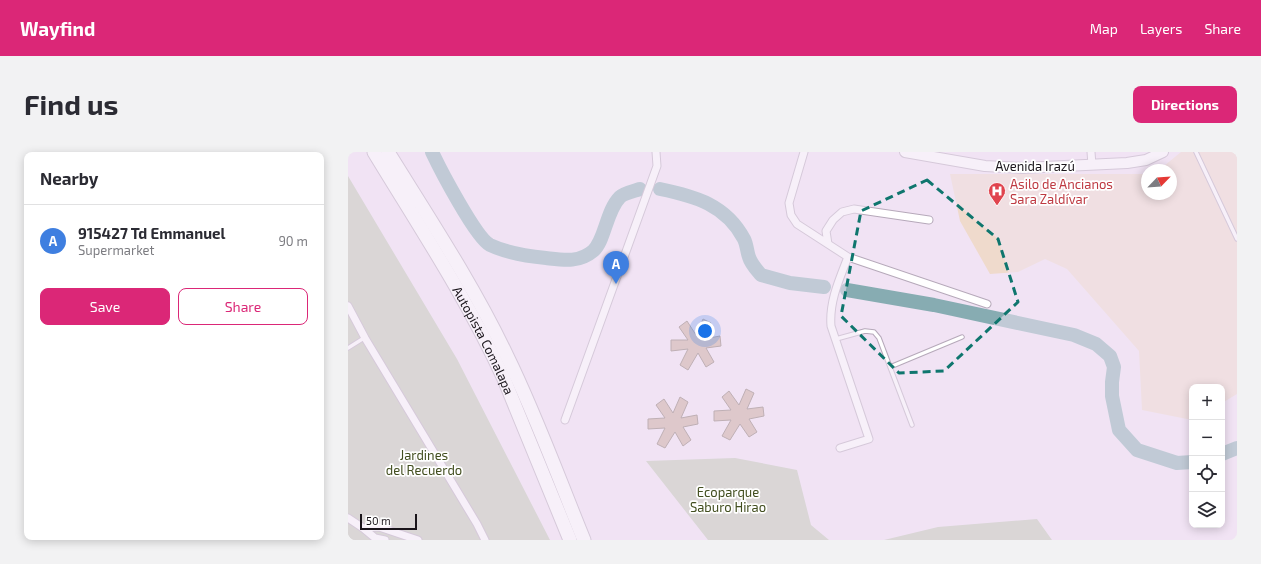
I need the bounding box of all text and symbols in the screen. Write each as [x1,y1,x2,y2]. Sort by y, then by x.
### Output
text: Wayfind [20,17,95,40]
text: Map [1090,20,1118,37]
text: Layers [1140,20,1182,37]
text: Share [1204,20,1241,37]
button: Directions [1133,86,1237,123]
text: Find us [24,87,118,121]
street label: Avenida Irazú [995,158,1075,174]
north arrow [1141,164,1177,200]
text: Nearby [40,168,98,188]
place label: Asilo de Ancianos Sara Zaldívar [1010,176,1113,207]
hospital icon: Asilo de Ancianos Sara Zaldívar [987,181,1007,206]
text: 915427 Td Emmanuel [78,224,225,242]
text: A [49,233,57,249]
text: 90 m [278,233,308,249]
text: Supermarket [78,242,155,258]
pin: A [603,251,629,284]
street label: Autopista Comalapa [449,283,517,397]
button: Save [40,288,170,325]
button: Share [178,288,308,325]
your location [695,321,715,341]
map controls [1189,384,1225,528]
button: + [1189,384,1225,420]
button: − [1189,420,1225,456]
park label: Jardines del Recuerdo [386,447,462,478]
button: locate [1189,456,1225,492]
park label: Ecoparque Saburo Hirao [690,484,766,515]
button: layers [1189,492,1225,528]
scale bar [360,512,417,531]
text: 50 m [366,514,391,527]

